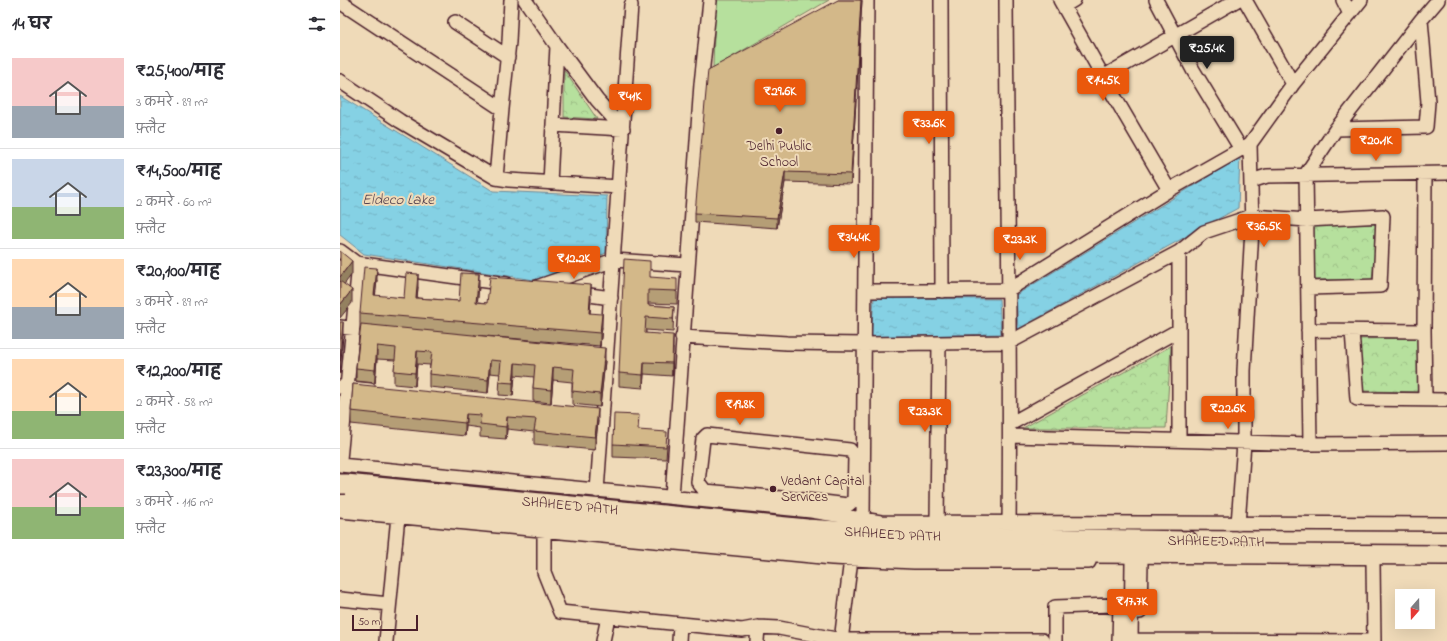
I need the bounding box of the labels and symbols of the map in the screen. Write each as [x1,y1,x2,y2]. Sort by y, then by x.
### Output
pin: ₹25.4K [1174,36,1240,70]
pin: ₹14.5K [1070,68,1136,102]
pin: ₹29.6K [747,79,813,113]
pin: ₹41K [606,84,654,118]
pin: ₹33.6K [896,111,962,145]
marker: Delhi Public School [774,126,784,136]
pin: ₹20.1K [1343,128,1409,162]
place label: Delhi Public School [746,136,812,173]
water label: Eldeco Lake [362,189,435,211]
pin: ₹36.5K [1231,214,1297,248]
pin: ₹34.4K [821,225,887,259]
pin: ₹23.3K [987,227,1053,261]
pin: ₹12.2K [541,246,607,280]
pin: ₹19.8K [707,392,773,426]
pin: ₹22.6K [1195,396,1261,430]
pin: ₹23.3K [892,399,958,433]
place label: Vedant Capital Services [780,471,864,508]
marker: Vedant Capital Services [768,484,778,494]
street label: SHAHEED PATH [521,491,619,521]
street label: SHAHEED PATH [844,521,941,547]
street label: SHAHEED PATH [1167,531,1265,553]
pin: ₹17.7K [1099,589,1165,623]
north arrow [1395,589,1435,629]
scale bar [352,613,418,632]

